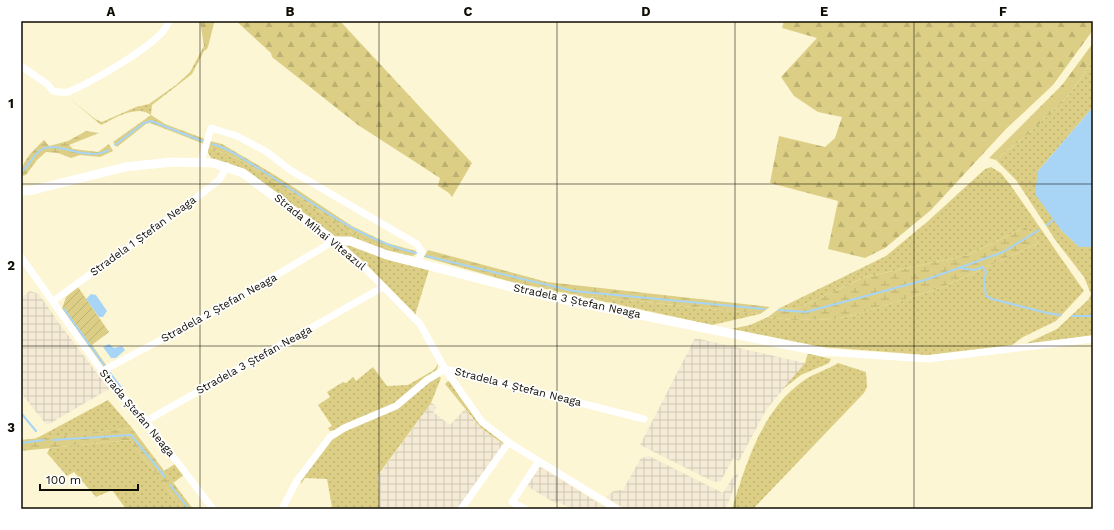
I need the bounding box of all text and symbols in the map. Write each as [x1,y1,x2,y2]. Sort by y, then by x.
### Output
text: A [107,4,116,19]
text: B [286,4,295,19]
text: C [464,4,473,19]
text: D [641,4,651,19]
text: E [820,4,828,19]
text: F [999,4,1007,19]
text: 1 [8,96,14,111]
street label: Strada Mihai Viteazul [272,191,369,273]
street label: Stradela 1 Ștefan Neaga [88,193,198,279]
text: 2 [7,258,15,273]
street label: Stradela 2 Ștefan Neaga [159,271,279,345]
street label: Stradela 3 Ștefan Neaga [512,281,642,321]
street label: Stradela 3 Ștefan Neaga [194,323,314,397]
street label: Stradela 4 Ștefan Neaga [453,365,583,409]
street label: Strada Ștefan Neaga [97,367,177,459]
text: 3 [7,420,15,435]
scale bar [40,466,138,492]
text: 100 m [46,473,81,487]

